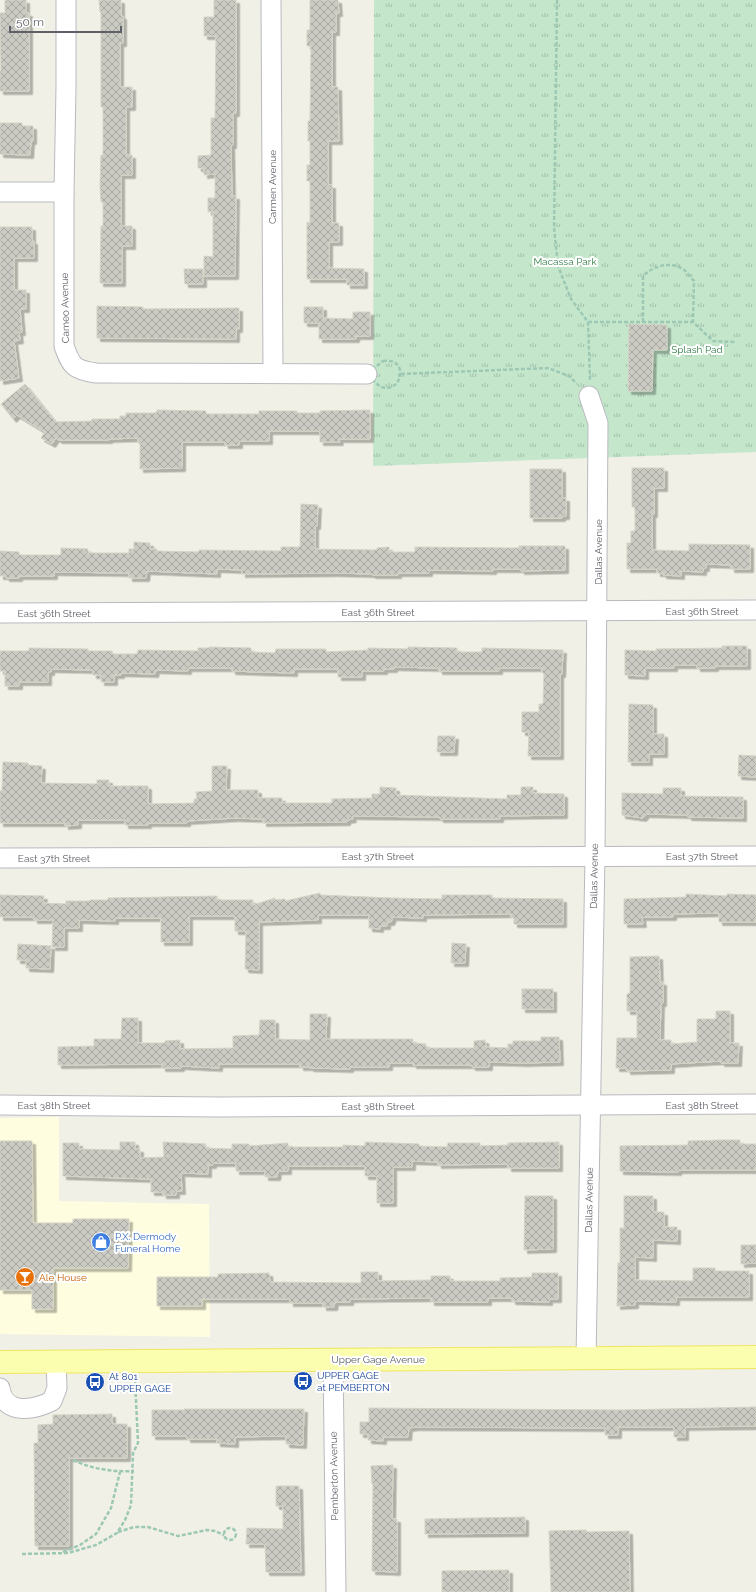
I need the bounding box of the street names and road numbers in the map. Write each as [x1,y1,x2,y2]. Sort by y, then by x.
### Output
street label: Carmen Avenue [267,150,278,224]
street label: Cameo Avenue [59,272,71,343]
street label: Dallas Avenue [593,519,604,585]
street label: East 36th Street [665,606,739,617]
street label: East 36th Street [341,607,415,618]
street label: East 36th Street [17,608,91,619]
street label: Dallas Avenue [588,843,600,909]
street label: East 37th Street [342,851,415,862]
street label: East 37th Street [666,851,739,862]
street label: East 37th Street [18,853,91,864]
street label: East 38th Street [18,1100,91,1111]
street label: East 38th Street [666,1100,739,1111]
street label: East 38th Street [342,1101,415,1112]
street label: Dallas Avenue [583,1167,595,1233]
street label: Upper Gage Avenue [331,1354,425,1365]
street label: Pemberton Avenue [328,1431,340,1521]

